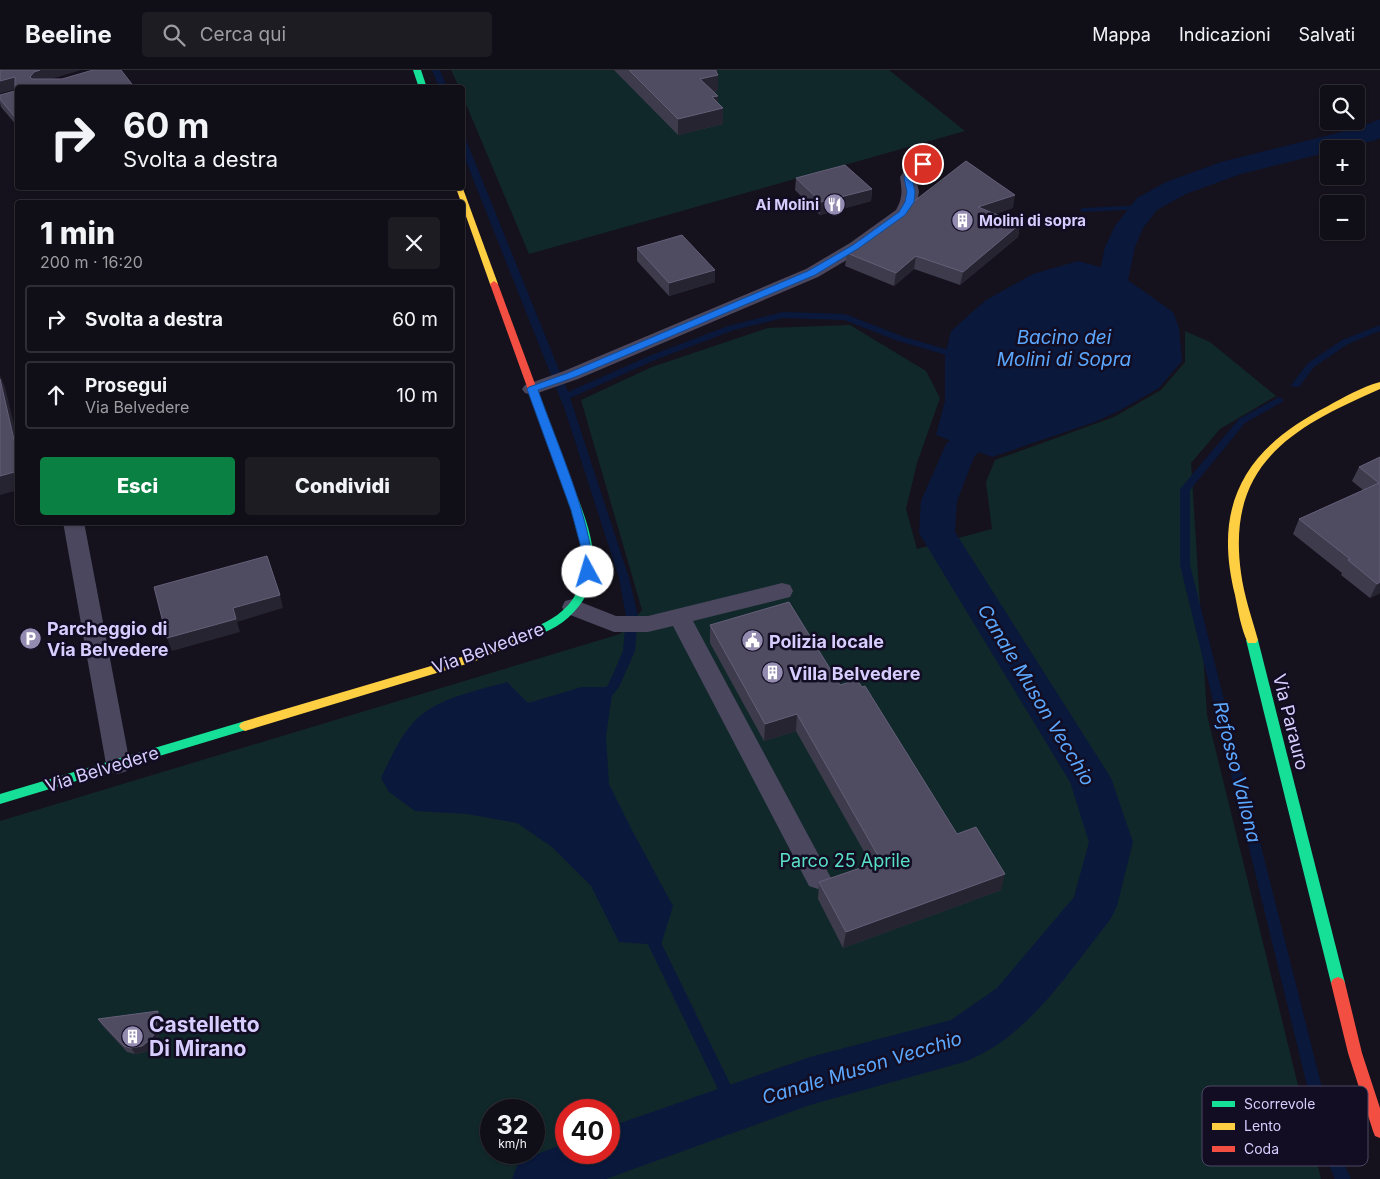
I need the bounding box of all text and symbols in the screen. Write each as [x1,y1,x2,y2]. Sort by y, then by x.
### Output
search box [142,12,492,57]
text: Beeline [25,20,112,49]
icon: search [160,21,188,49]
text: Cerca qui [200,23,286,46]
text: Mappa [1092,24,1151,45]
text: Indicazioni [1179,24,1271,45]
text: Salvati [1299,24,1355,45]
map controls [1320,85,1365,240]
button: search [1320,85,1365,130]
text: 60 m [123,104,210,146]
icon: right [40,105,105,170]
button: + [1320,140,1365,185]
pin [902,143,944,185]
text: Svolta a destra [123,146,278,172]
icon: arrive [909,150,937,178]
restaurant icon: Ai Molini [823,192,847,216]
place label: Ai Molini [755,195,819,214]
button: − [1320,195,1365,240]
building icon: Molini di sopra [951,208,975,232]
place label: Molini di sopra [979,211,1086,230]
text: 1 min [40,215,115,251]
button: close [388,217,440,269]
text: 200 m · 16:20 [40,252,143,272]
icon: right [42,305,70,333]
text: Svolta a destra [85,308,223,331]
text: 60 m [392,308,438,331]
water label: Bacino dei Molini di Sopra [997,326,1131,371]
text: Prosegui [85,374,167,397]
icon: ahead [42,381,70,409]
text: 10 m [396,384,438,407]
text: Via Belvedere [85,397,189,417]
button: Esci [40,457,235,515]
button: Condividi [245,457,440,515]
position arrow [561,545,613,597]
water label: Canale Muson Vecchio [973,600,1099,790]
place label: Parcheggio di Via Belvedere [47,618,169,660]
street label: Via Belvedere [429,618,547,678]
parking icon: Parcheggio di Via Belvedere [19,626,43,650]
public building icon: Polizia locale [741,629,765,653]
place label: Polizia locale [769,631,884,652]
building icon: Villa Belvedere [761,661,785,685]
place label: Villa Belvedere [789,663,921,684]
street label: Via Parauro [1269,672,1313,772]
water label: Refosso Vallona [1208,699,1266,845]
street label: Via Belvedere [43,742,161,796]
park label: Parco 25 Aprile [780,850,910,871]
place label: Castelletto Di Mirano [149,1012,260,1061]
building icon: Castelletto Di Mirano [121,1024,145,1048]
water label: Canale Muson Vecchio [759,1027,965,1109]
legend [1202,1086,1368,1166]
text: Scorrevole [1244,1095,1315,1112]
speed limit sign: 40 [555,1099,620,1164]
text: 32 [497,1110,528,1140]
text: Lento [1244,1117,1281,1134]
text: km/h [498,1136,527,1151]
text: Coda [1244,1140,1279,1157]

